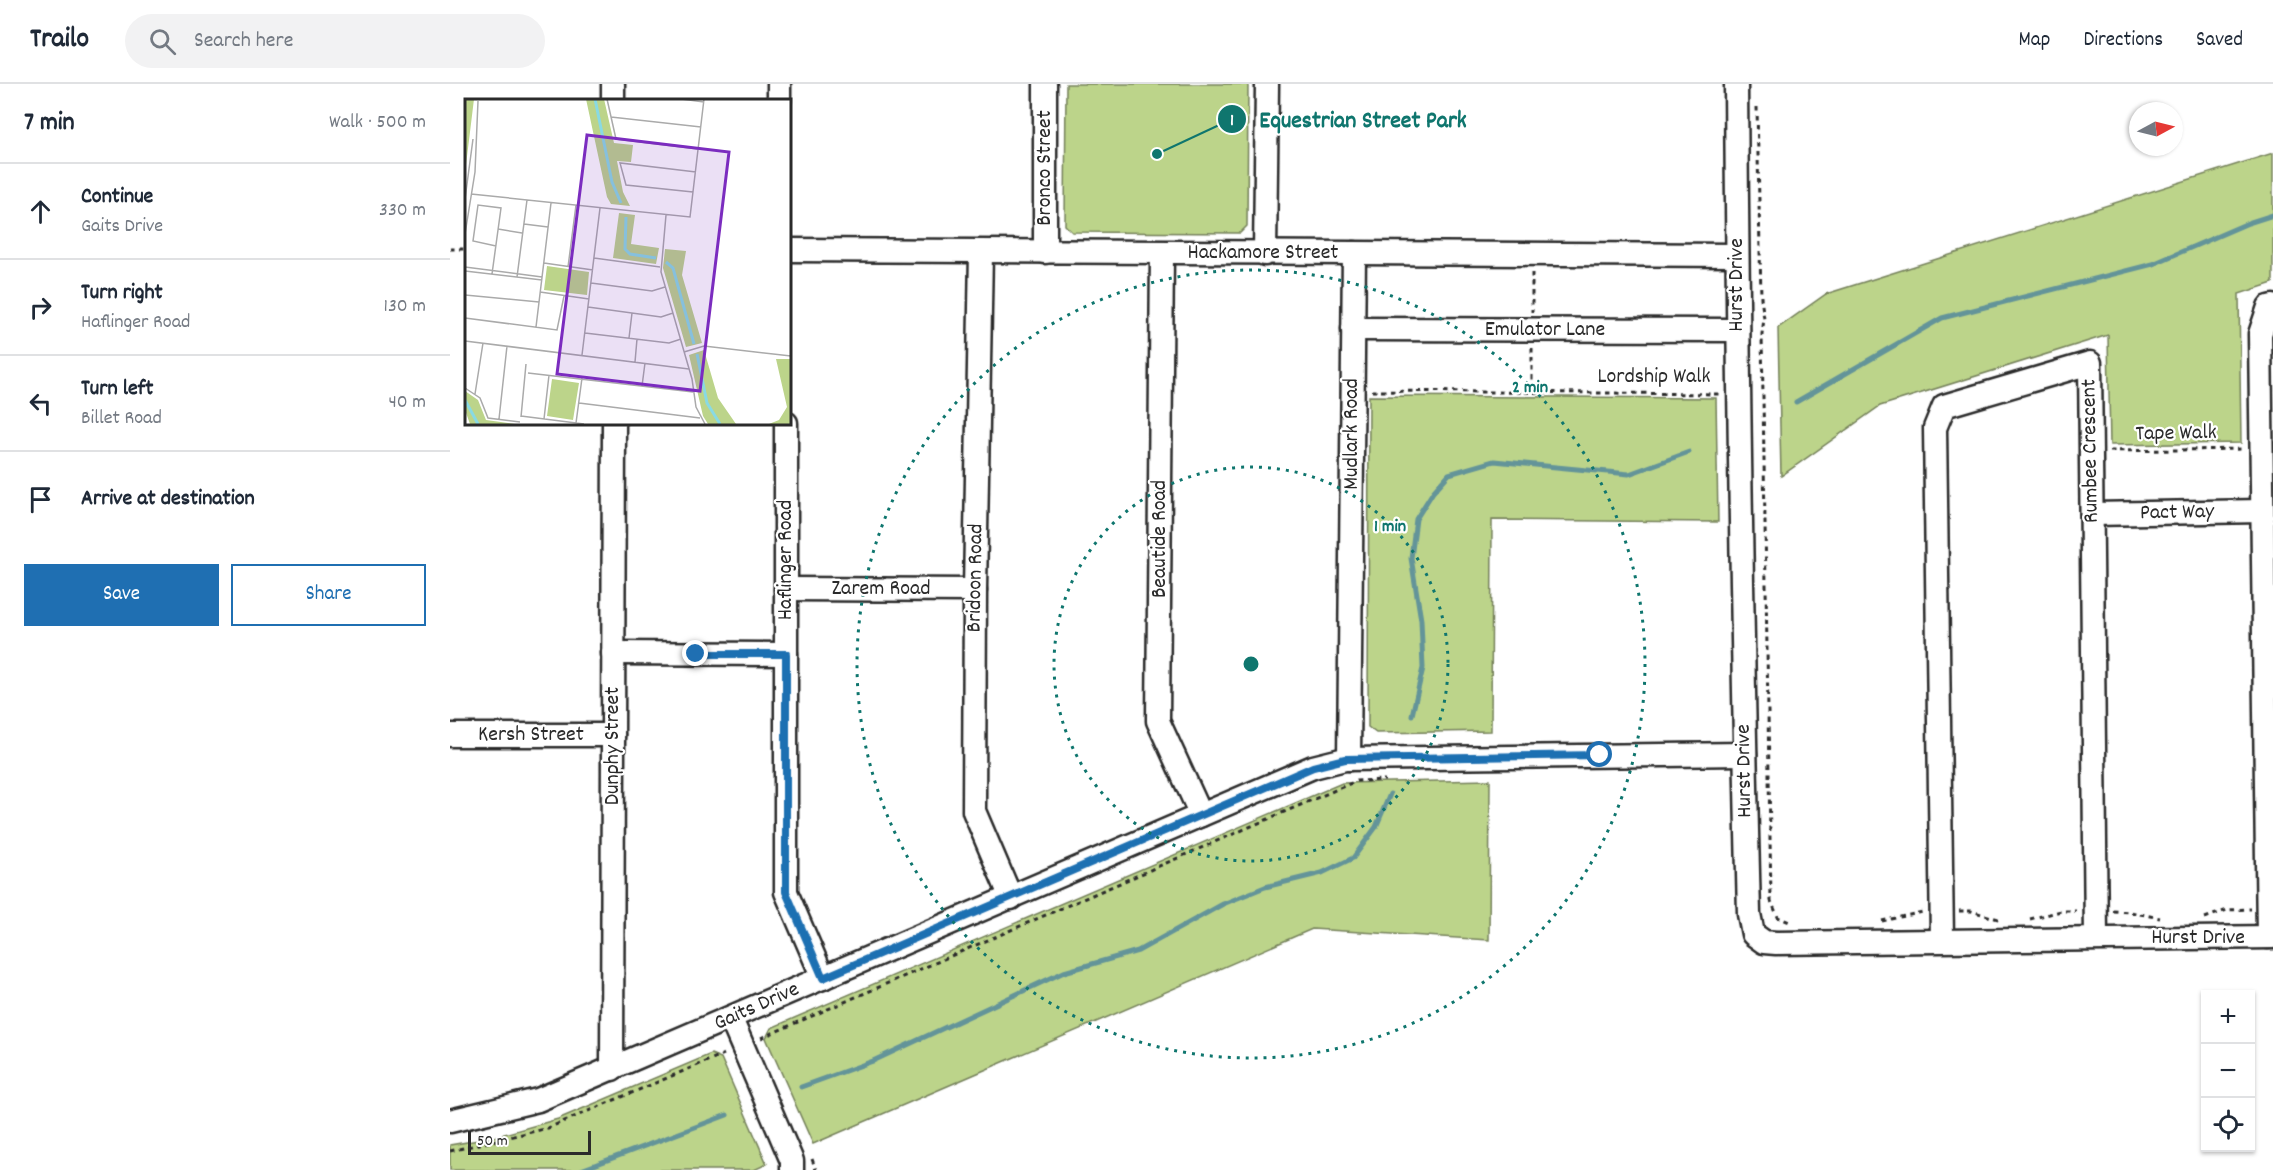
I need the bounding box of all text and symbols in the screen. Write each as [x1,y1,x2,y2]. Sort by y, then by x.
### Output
search box [125,14,545,68]
text: Trailo [30,21,89,61]
icon: search [146,25,179,58]
text: Search here [194,26,293,57]
text: Map [2019,26,2050,56]
text: Directions [2083,26,2163,56]
text: Saved [2196,26,2243,56]
callout: Equestrian Street Park [1217,98,1479,140]
inset map [465,99,790,424]
north arrow [2129,102,2183,156]
text: 7 min [24,105,75,142]
text: Equestrian Street Park [1259,105,1467,139]
text: Walk · 500 m [329,109,426,137]
text: 1 [1230,109,1234,134]
street label: Bronco Street [1030,110,1061,226]
text: Continue [81,182,153,213]
icon: ahead [24,195,57,228]
text: 330 m [379,197,426,225]
text: Gaits Drive [81,213,163,241]
street label: Hackamore Street [1187,238,1339,269]
street label: Hurst Drive [1722,238,1753,332]
text: Turn right [81,278,163,309]
icon: right [24,291,57,324]
text: 130 m [384,293,426,321]
text: Haflinger Road [81,309,190,337]
street label: Emulator Lane [1485,315,1605,346]
street label: Lordship Walk [1597,362,1711,393]
text: Turn left [81,374,153,405]
text: 2 min [1512,376,1548,401]
street label: Mudlark Road [1337,378,1368,490]
street label: Rumbee Crescent [2074,379,2108,523]
icon: left [24,387,57,420]
text: 40 m [388,389,426,417]
text: Billet Road [81,405,162,433]
street label: Tape Walk [2135,418,2217,450]
street label: Beautide Road [1145,480,1176,598]
icon: arrive [24,483,57,516]
text: Arrive at destination [81,484,255,515]
street label: Pact Way [2140,497,2215,529]
street label: Haflinger Road [771,500,802,620]
text: 1 min [1374,515,1406,540]
street label: Bridoon Road [960,523,992,633]
button: Save [24,564,219,626]
button: Share [231,564,426,626]
street label: Zarem Road [831,574,931,605]
route end [682,640,708,666]
centre of rings [1241,654,1261,674]
street label: Dunphy Street [598,687,629,805]
street label: Kersh Street [478,720,584,751]
street label: Hurst Drive [1729,724,1761,818]
route start [1586,741,1612,767]
street label: Hurst Drive [2151,923,2245,954]
street label: Gaits Drive [709,974,805,1040]
map controls [2201,990,2255,1152]
button: + [2201,990,2255,1044]
button: − [2201,1044,2255,1098]
button: locate [2201,1098,2255,1152]
scale bar [468,1128,591,1156]
text: 50 m [477,1130,508,1153]

